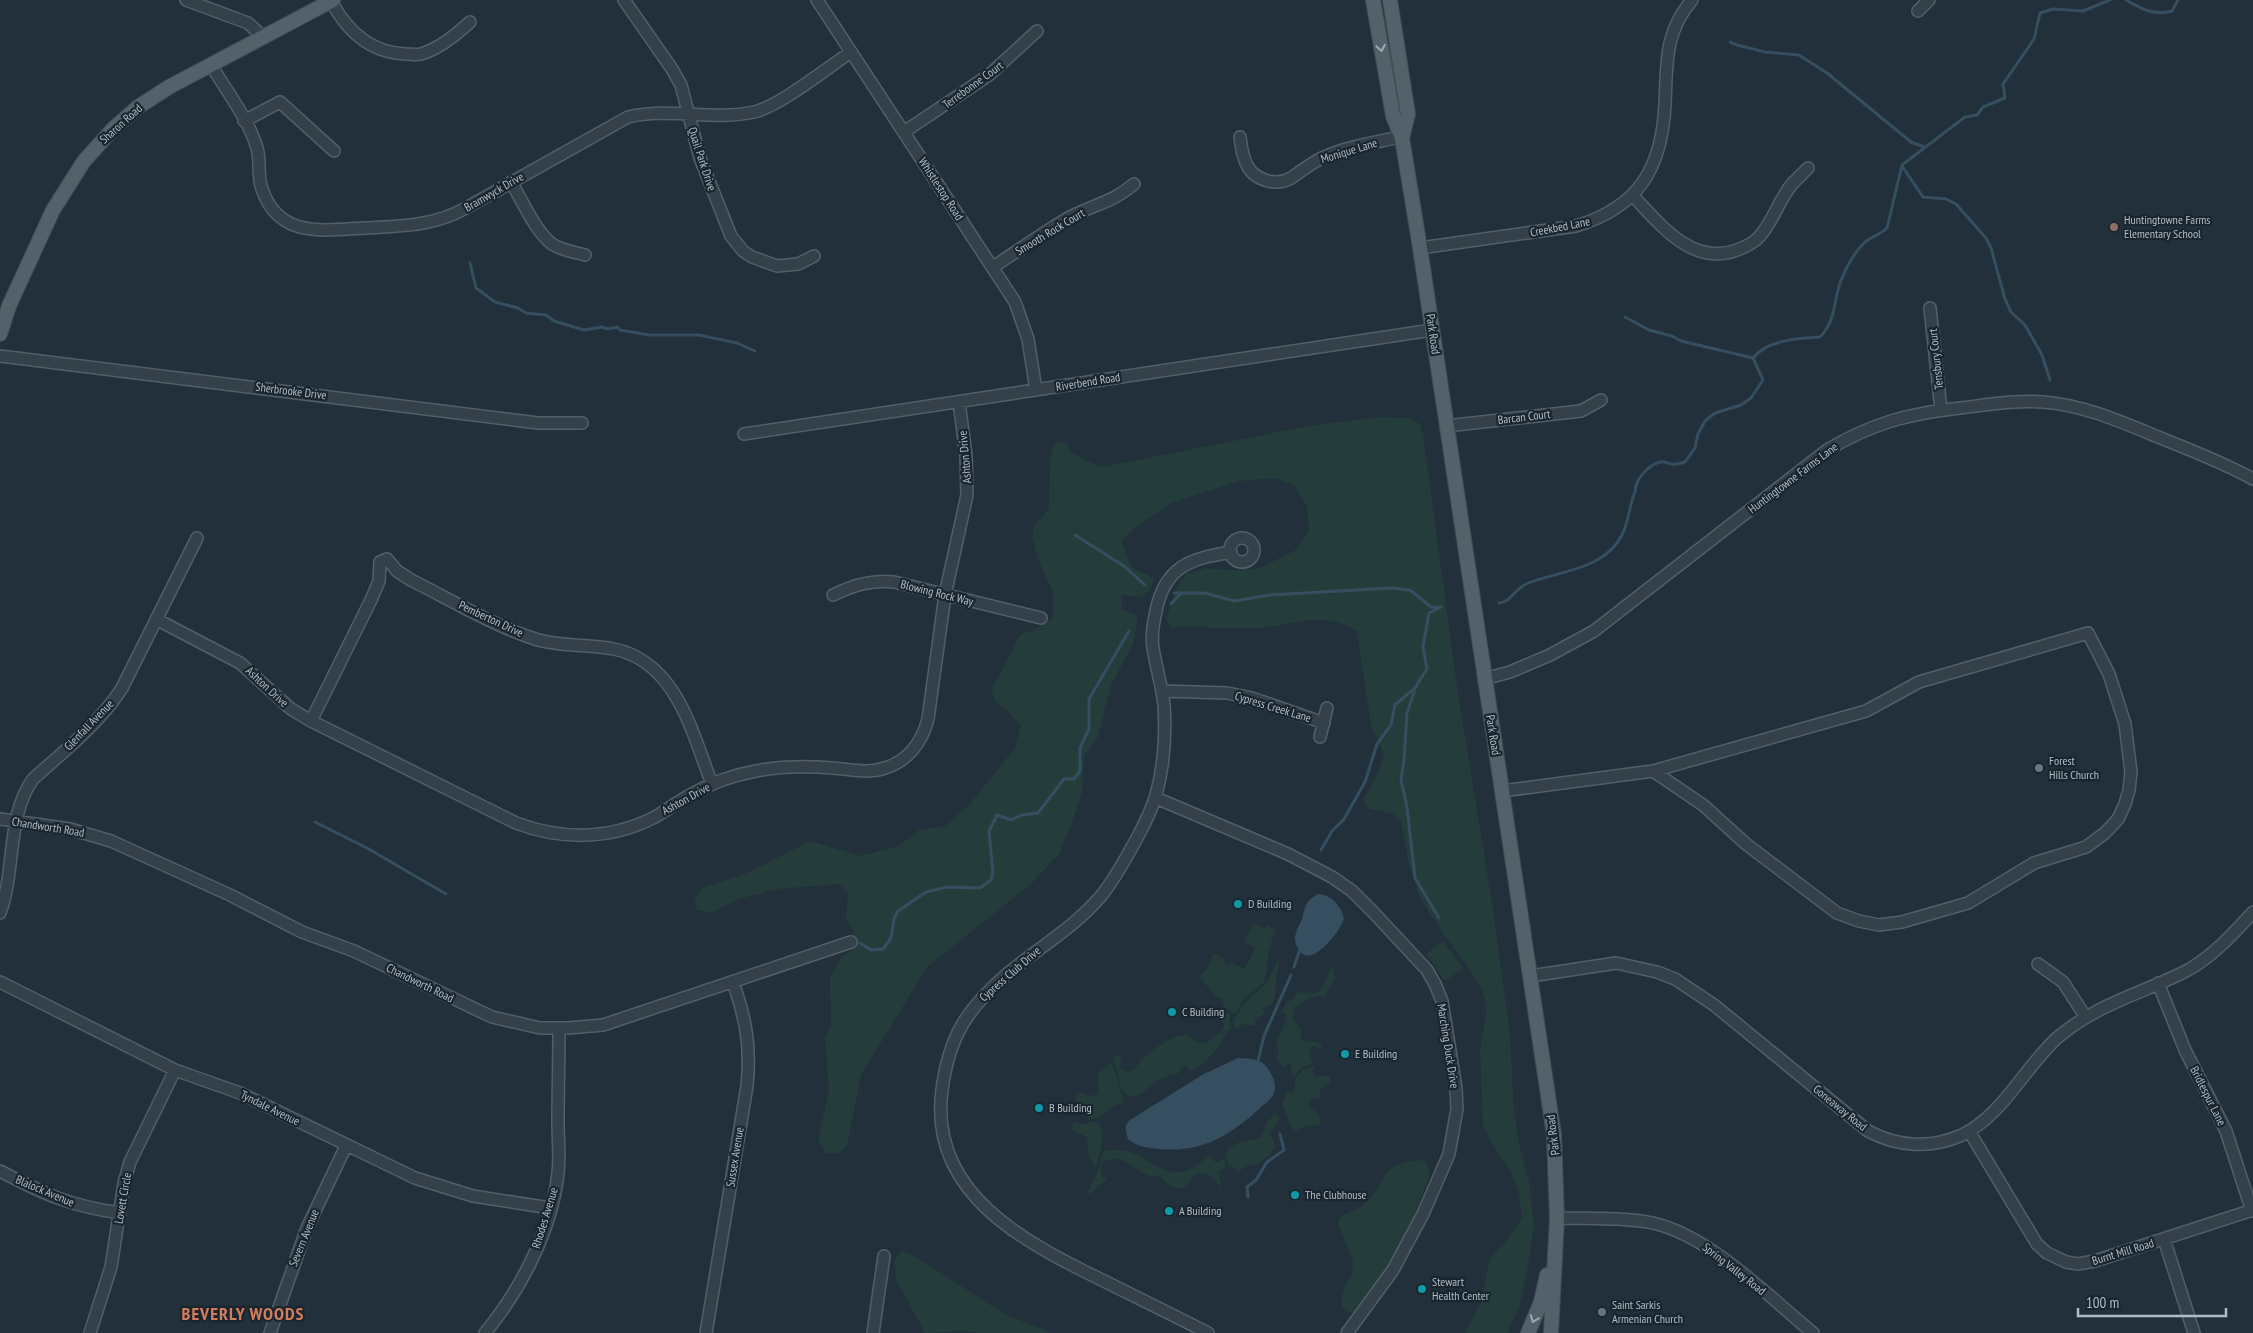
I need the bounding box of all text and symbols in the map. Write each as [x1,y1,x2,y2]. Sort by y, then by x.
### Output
one-way arrow [1375,44,1385,53]
street label: Terrebonne Court [939,57,1007,112]
street label: Sharon Road [96,101,145,147]
street label: Quail Park Drive [685,125,720,193]
street label: Monique Lane [1319,135,1379,166]
street label: Whistlestop Road [916,155,967,223]
street label: Bramwyck Drive [461,168,526,215]
street label: Smooth Rock Court [1012,205,1088,258]
place label: Huntingtowne Farms Elementary School [2124,212,2210,241]
street label: Creekbed Lane [1529,213,1591,240]
marker: Huntingtowne Farms Elementary School [2108,221,2120,233]
street label: Park Road [1423,313,1444,355]
street label: Tensbury Court [1925,327,1946,390]
street label: Riverbend Road [1055,369,1121,394]
street label: Sherbrooke Drive [255,379,327,402]
street label: Barcan Court [1497,406,1552,427]
street label: Ashton Drive [955,430,974,484]
street label: Huntingtowne Farms Lane [1745,439,1841,516]
street label: Blowing Rock Way [899,576,976,609]
street label: Pemberton Drive [457,597,526,640]
street label: Ashton Drive [243,663,292,710]
street label: Cypress Creek Lane [1233,688,1313,725]
street label: Glenfall Avenue [61,696,117,753]
street label: Park Road [1483,714,1504,756]
place label: Forest Hills Church [2049,753,2099,782]
marker: Forest Hills Church [2033,762,2045,774]
street label: Ashton Drive [659,779,713,818]
street label: Chandworth Road [11,813,85,840]
place label: D Building [1248,896,1291,911]
marker: D Building [1232,898,1244,910]
street label: Cypress Club Drive [976,943,1044,1004]
street label: Chandworth Road [384,960,456,1005]
street label: Marching Duck Drive [1434,1003,1463,1089]
place label: C Building [1182,1004,1224,1019]
marker: C Building [1166,1006,1178,1018]
place label: E Building [1355,1046,1397,1061]
marker: E Building [1339,1048,1351,1060]
street label: Bridlespur Lane [2187,1064,2230,1128]
street label: Goneaway Road [1810,1081,1870,1134]
street label: Tyndale Avenue [238,1087,302,1128]
place label: B Building [1049,1100,1092,1115]
marker: B Building [1033,1102,1045,1114]
street label: Park Road [1543,1114,1562,1156]
street label: Sussex Avenue [722,1126,747,1188]
street label: Blalock Avenue [14,1171,77,1210]
street label: Lovett Circle [111,1171,134,1225]
street label: Rhodes Avenue [528,1186,561,1250]
place label: The Clubhouse [1305,1187,1367,1202]
marker: The Clubhouse [1289,1189,1301,1201]
place label: A Building [1179,1203,1221,1218]
marker: A Building [1163,1205,1175,1217]
street label: Severn Avenue [285,1207,322,1269]
street label: Burnt Mill Road [2090,1235,2156,1268]
street label: Spring Valley Road [1700,1239,1769,1298]
place label: Stewart Health Center [1432,1274,1490,1303]
marker: Stewart Health Center [1416,1283,1428,1295]
scale bar [2078,1286,2226,1318]
text: 100 m [2086,1293,2119,1312]
place label: Saint Sarkis Armenian Church [1612,1297,1683,1326]
district label: BEVERLY WOODS [182,1302,304,1325]
marker: Saint Sarkis Armenian Church [1596,1306,1608,1318]
one-way arrow [1530,1314,1540,1323]

